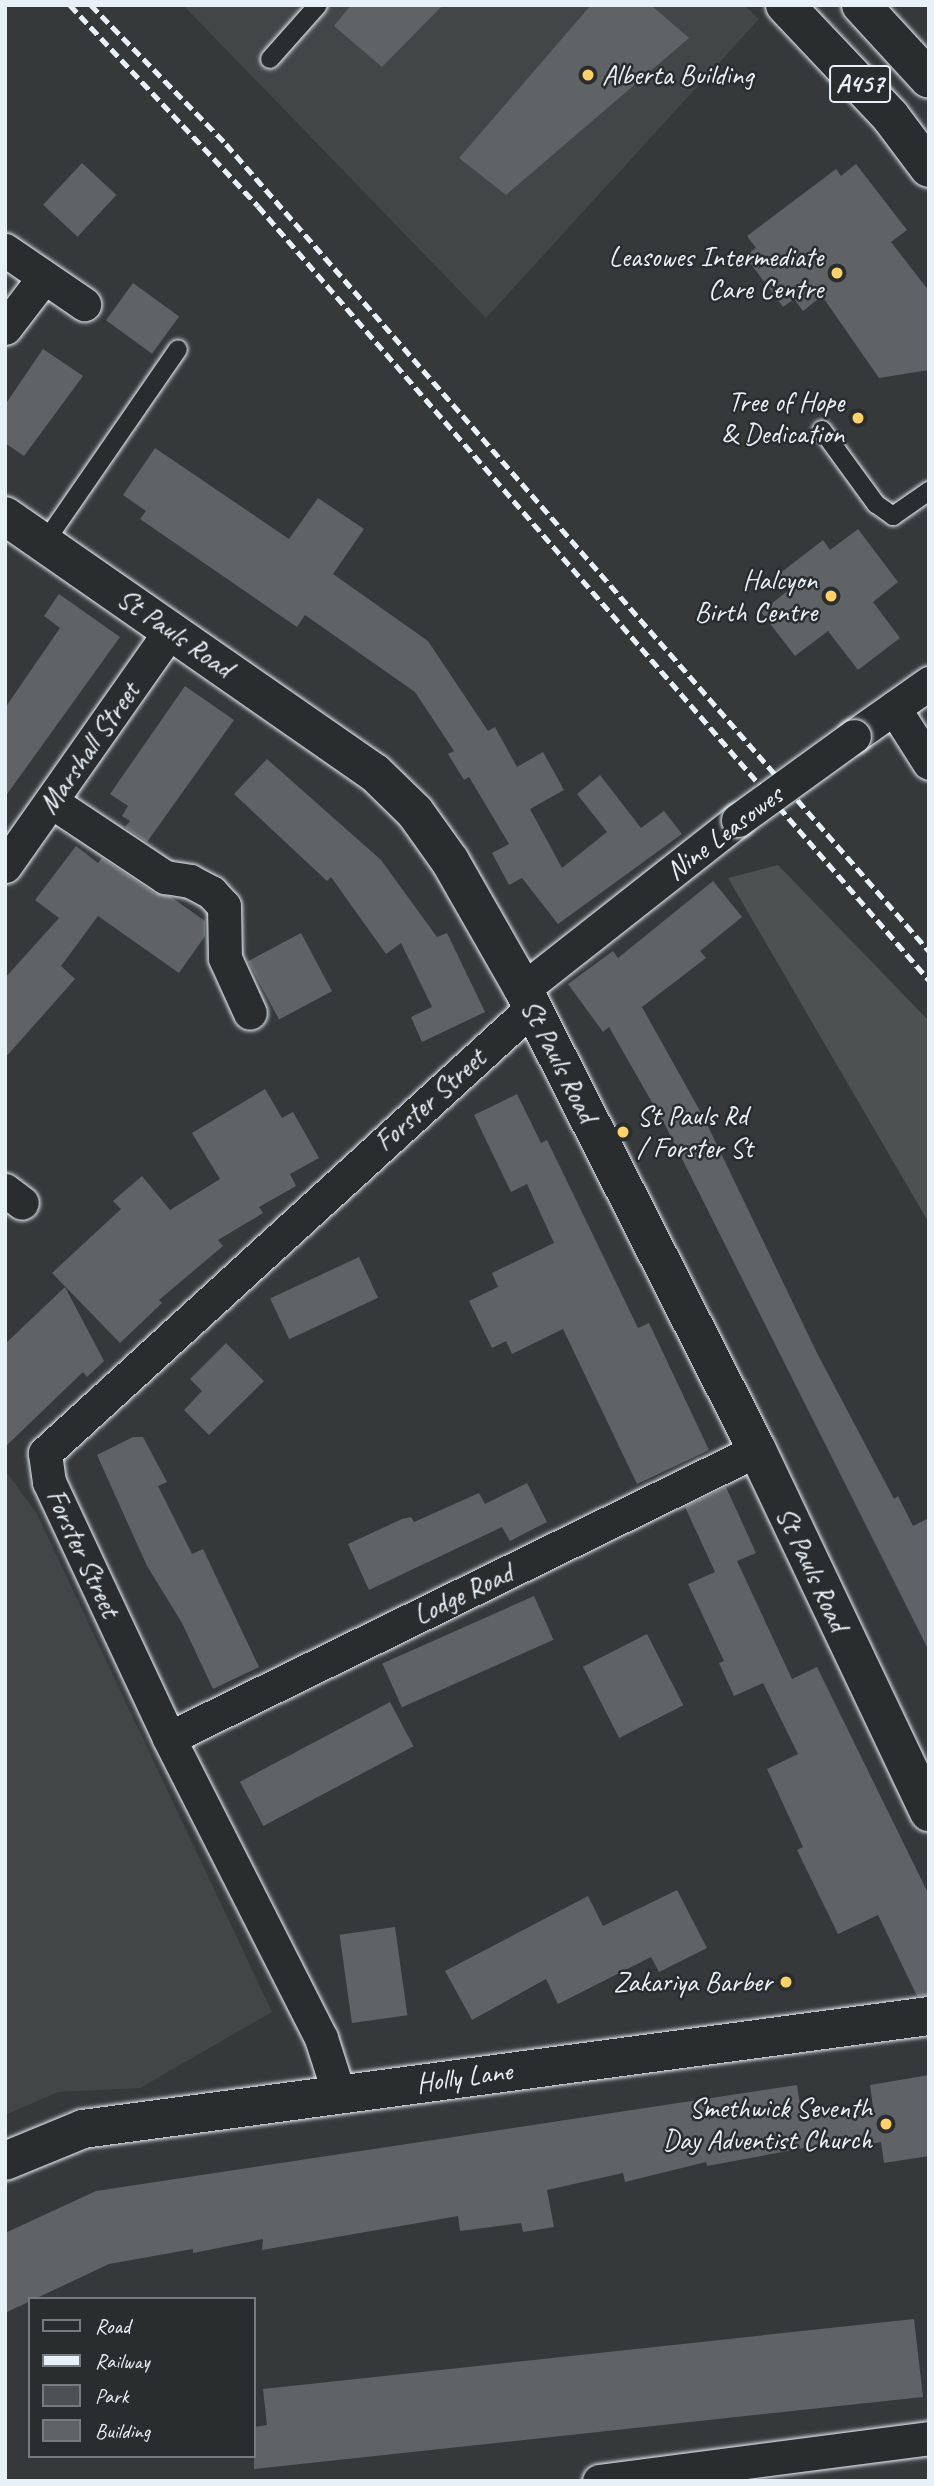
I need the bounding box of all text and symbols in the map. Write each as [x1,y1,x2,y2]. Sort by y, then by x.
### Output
place label: Alberta Building [602,58,753,92]
road number: A457 [828,61,892,106]
marker: Alberta Building [580,67,596,83]
place label: Leasowes Intermediate Care Centre [608,240,823,306]
marker: Leasowes Intermediate Care Centre [829,265,845,281]
place label: Tree of Hope & Dedication [721,385,844,451]
marker: Tree of Hope & Dedication [850,410,866,426]
place label: Halcyon Birth Centre [695,563,817,629]
street label: St Pauls Road [111,581,239,685]
marker: Halcyon Birth Centre [823,588,839,604]
street label: Marshall Street [31,676,147,820]
street label: Nine Leasowes [660,779,788,887]
street label: St Pauls Road [514,994,604,1128]
street label: Forster Street [368,1041,492,1159]
place label: St Pauls Rd / Forster St [637,1099,753,1165]
marker: St Pauls Rd / Forster St [615,1124,631,1140]
street label: Forster Street [39,1483,127,1623]
street label: St Pauls Road [769,1502,855,1636]
street label: Lodge Road [408,1556,518,1632]
place label: Zakariya Barber [612,1965,772,1999]
marker: Zakariya Barber [778,1974,794,1990]
street label: Holly Lane [413,2054,515,2100]
place label: Smethwick Seventh Day Adventist Church [662,2091,872,2157]
marker: Smethwick Seventh Day Adventist Church [878,2116,894,2132]
legend [28,2297,256,2458]
text: Road [95,2313,130,2339]
text: Railway [95,2348,149,2374]
text: Park [95,2383,128,2409]
text: Building [95,2418,150,2444]

